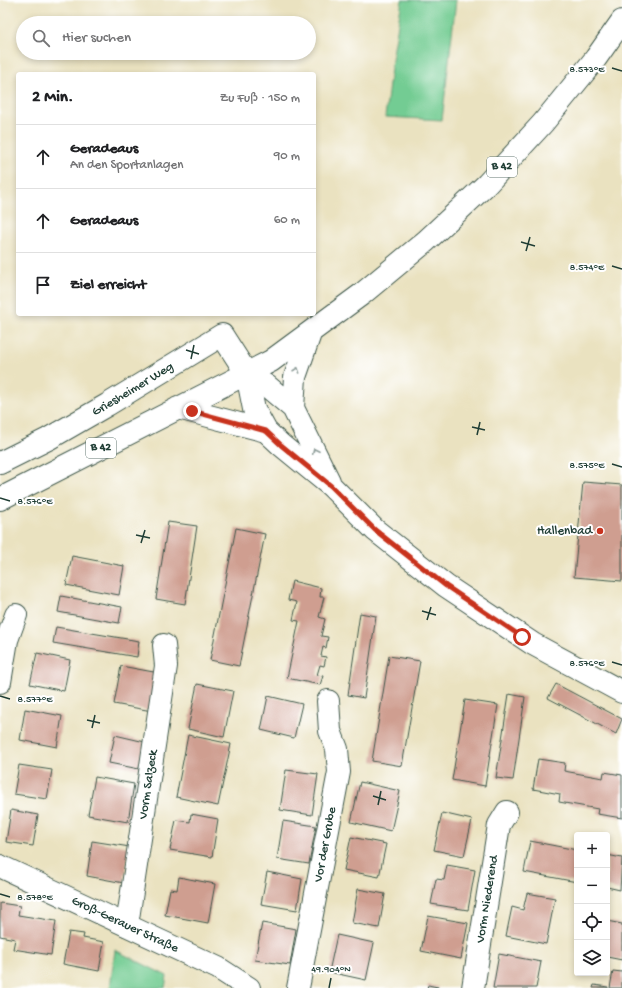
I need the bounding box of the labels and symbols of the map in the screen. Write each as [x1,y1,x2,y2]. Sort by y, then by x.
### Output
text: 8.573°E [570,64,605,76]
road number: B 42 [487,157,517,177]
text: 8.574°E [570,262,605,274]
street label: Griesheimer Weg [89,359,176,420]
one-way arrow [293,367,301,374]
route end [183,402,201,420]
road number: B 42 [86,438,116,458]
one-way arrow [312,448,320,455]
text: 8.575°E [569,460,605,472]
text: 8.576°E [18,496,53,508]
place label: Hallenbad [537,524,593,539]
marker: Hallenbad [595,526,605,536]
route start [513,628,531,646]
text: 8.576°E [570,658,605,670]
text: 8.577°E [17,694,53,706]
street label: Vorm Salzeck [135,748,161,821]
street label: Vor der Grube [311,805,340,884]
street label: Vorm Niederend [473,853,502,945]
text: 8.578°E [17,892,53,904]
street label: Groß-Gerauer Straße [69,893,181,956]
text: 49.904°N [311,964,351,976]

